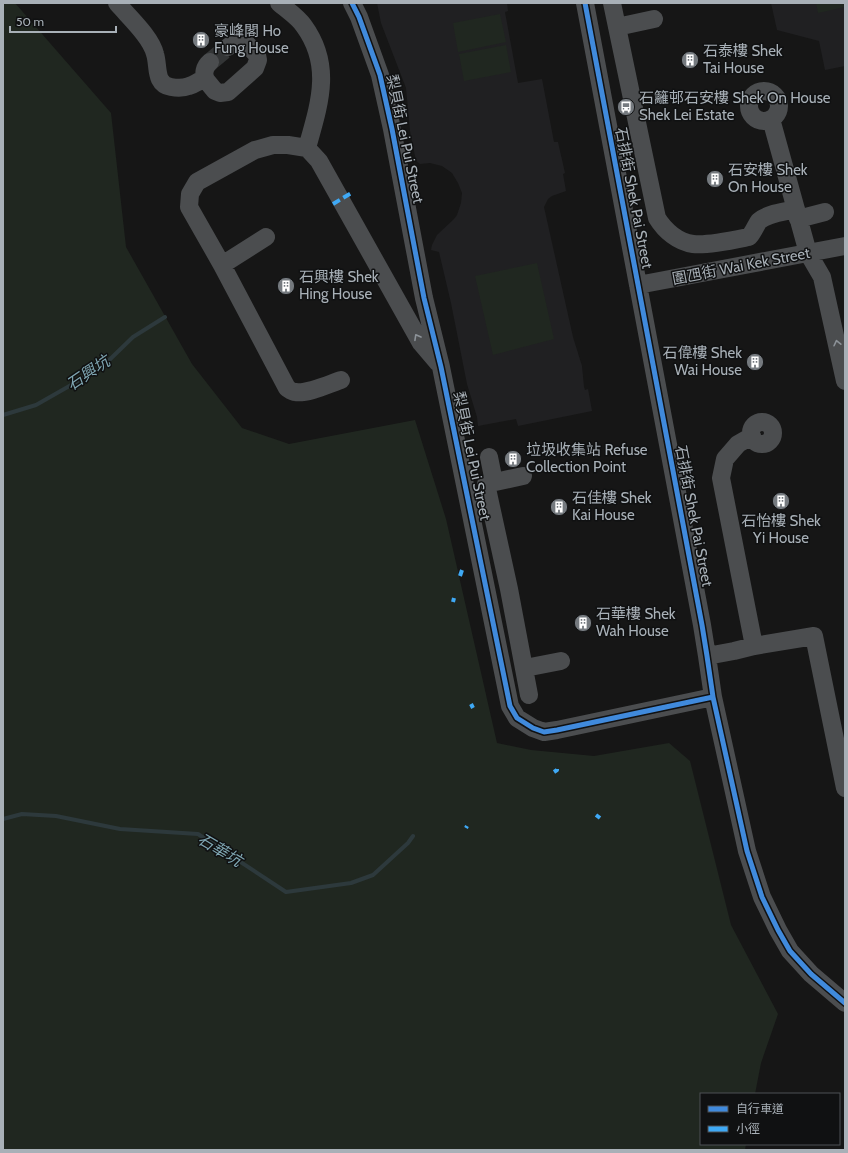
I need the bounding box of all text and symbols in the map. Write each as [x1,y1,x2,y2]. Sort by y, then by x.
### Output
scale bar [10,8,116,34]
text: 50 m [16,14,44,29]
place label: 豪峰閣 Ho Fung House [214,22,289,57]
building icon: 豪峰閣 Ho Fung House [191,30,211,50]
place label: 石泰樓 Shek Tai House [703,42,783,77]
building icon: 石泰樓 Shek Tai House [680,50,700,70]
street label: 梨貝街 Lei Pui Street [383,73,427,205]
place label: 石籬邨石安樓 Shek On House Shek Lei Estate [639,89,831,124]
bus stop icon: 石籬邨石安樓 Shek On House Shek Lei Estate [616,97,636,117]
street label: 石排街 Shek Pai Street [611,126,657,270]
place label: 石安樓 Shek On House [728,161,808,196]
building icon: 石安樓 Shek On House [705,169,725,189]
street label: 圍乪街 Wai Kek Street [671,244,811,288]
place label: 石興樓 Shek Hing House [299,268,379,303]
building icon: 石興樓 Shek Hing House [276,276,296,296]
one-way arrow [415,333,422,341]
one-way arrow [833,340,841,346]
place label: 石偉樓 Shek Wai House [662,344,742,379]
water label: 石興坑 [63,351,115,394]
building icon: 石偉樓 Shek Wai House [745,352,765,372]
street label: 梨貝街 Lei Pui Street [450,390,494,522]
place label: 垃圾收集站 Refuse Collection Point [526,441,648,476]
street label: 石排街 Shek Pai Street [671,444,717,588]
building icon: 垃圾收集站 Refuse Collection Point [503,449,523,469]
place label: 石佳樓 Shek Kai House [572,489,652,524]
building icon: 石怡樓 Shek Yi House [771,491,791,511]
building icon: 石佳樓 Shek Kai House [549,497,569,517]
place label: 石怡樓 Shek Yi House [741,512,821,547]
place label: 石華樓 Shek Wah House [596,605,676,640]
building icon: 石華樓 Shek Wah House [573,613,593,633]
water label: 石華坑 [195,829,247,872]
legend [700,1093,840,1145]
text: 自行車道 [736,1101,784,1116]
text: 小徑 [736,1121,760,1136]

